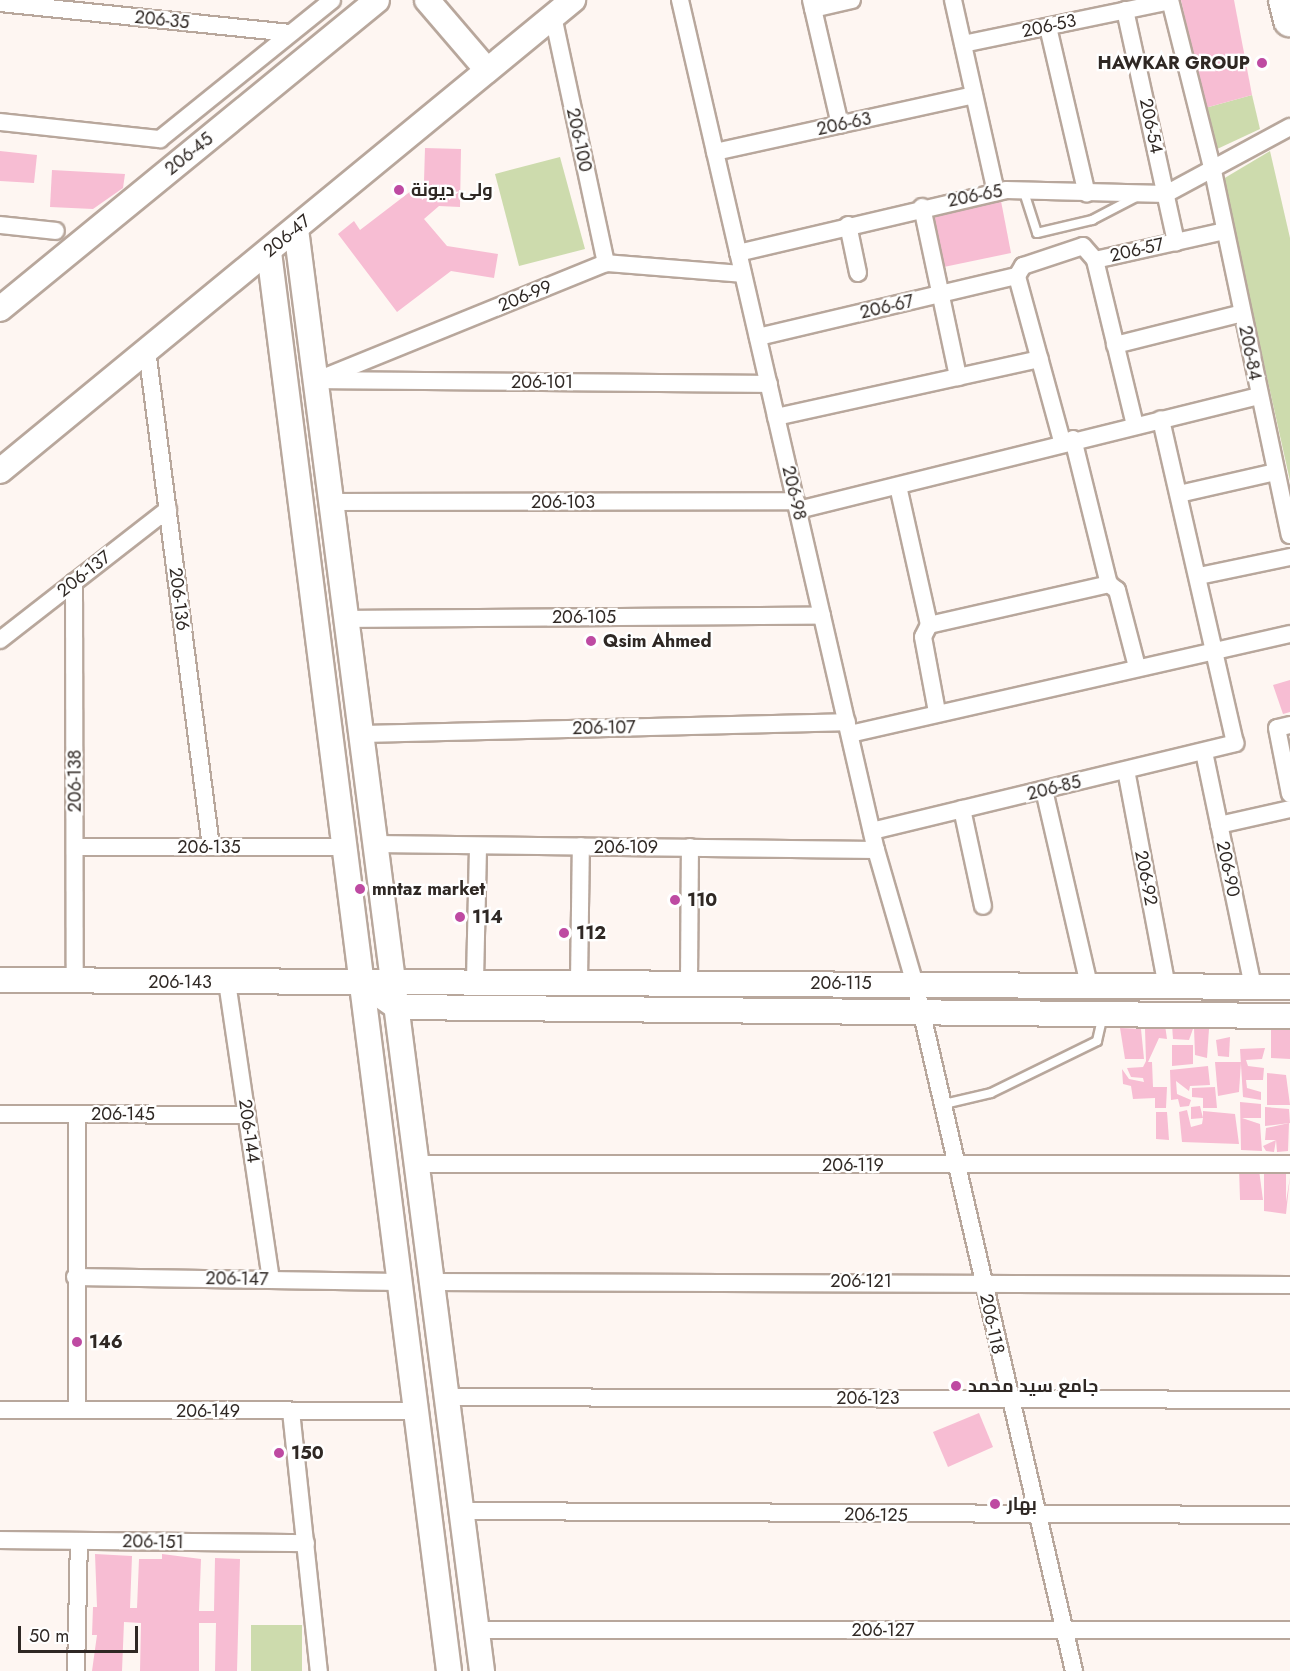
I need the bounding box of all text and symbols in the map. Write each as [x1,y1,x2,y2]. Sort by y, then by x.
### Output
street label: 206-35 [133,6,191,34]
street label: 206-53 [1020,10,1078,42]
place label: HAWKAR GROUP [1097,52,1250,74]
marker: HAWKAR GROUP [1255,56,1269,70]
street label: 206-54 [1135,96,1167,156]
street label: 206-100 [562,106,596,174]
street label: 206-63 [815,108,873,140]
street label: 206-45 [161,128,217,180]
place label: ولی دیونة [411,179,493,201]
street label: 206-65 [946,180,1004,212]
marker: ولی دیونة [392,183,406,197]
street label: 206-47 [259,210,315,262]
street label: 206-57 [1108,233,1166,267]
street label: 206-99 [495,276,555,316]
street label: 206-67 [858,290,916,324]
street label: 206-84 [1234,324,1266,382]
street label: 206-101 [511,371,573,393]
street label: 206-98 [777,464,811,522]
street label: 206-103 [531,491,595,513]
street label: 206-137 [53,546,115,602]
street label: 206-136 [164,566,194,632]
street label: 206-105 [552,606,616,628]
place label: Qsim Ahmed [603,630,712,652]
marker: Qsim Ahmed [584,634,598,648]
street label: 206-107 [572,717,636,739]
street label: 206-138 [64,750,86,812]
street label: 206-85 [1025,771,1083,805]
street label: 206-135 [177,836,241,858]
street label: 206-109 [594,836,658,858]
street label: 206-90 [1212,839,1244,899]
street label: 206-92 [1130,849,1162,907]
place label: mntaz market [372,878,485,900]
marker: mntaz market [353,882,367,896]
place label: 110 [687,889,717,911]
marker: 110 [668,893,682,907]
place label: 114 [472,906,503,928]
marker: 114 [453,910,467,924]
place label: 112 [576,922,606,944]
marker: 112 [557,926,571,940]
street label: 206-143 [148,971,212,993]
street label: 206-115 [810,972,872,994]
street label: 206-144 [234,1098,264,1164]
street label: 206-145 [91,1103,155,1125]
street label: 206-119 [822,1154,884,1176]
street label: 206-147 [205,1268,269,1290]
street label: 206-121 [830,1270,892,1292]
street label: 206-118 [975,1292,1009,1356]
place label: 146 [89,1331,123,1353]
marker: 146 [70,1335,84,1349]
place label: جامع سيد محمد [968,1375,1098,1397]
marker: جامع سيد محمد [949,1379,963,1393]
street label: 206-123 [836,1387,900,1409]
street label: 206-149 [176,1400,240,1422]
place label: 150 [291,1442,324,1464]
marker: 150 [272,1446,286,1460]
place label: بهار [1007,1493,1037,1515]
marker: بهار [988,1497,1002,1511]
street label: 206-125 [844,1504,908,1526]
street label: 206-151 [122,1531,184,1553]
scale bar [21,1614,141,1652]
street label: 206-127 [852,1619,914,1641]
text: 50 m [29,1623,69,1649]

